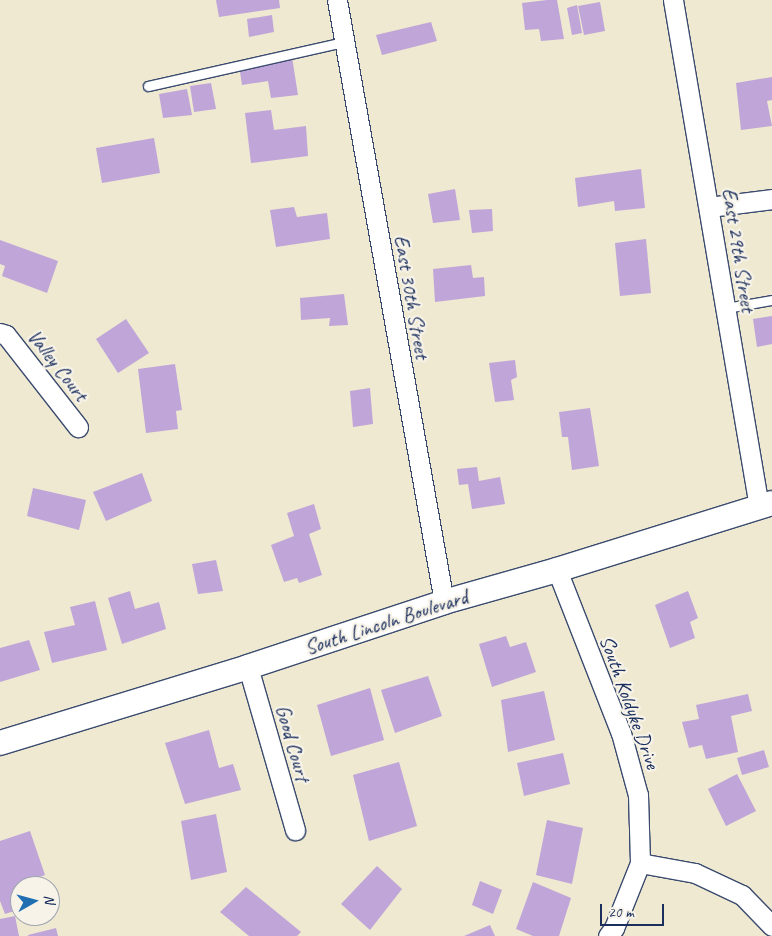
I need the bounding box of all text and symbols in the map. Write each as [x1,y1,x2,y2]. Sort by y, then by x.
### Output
street label: East 29th Street [717,186,761,314]
street label: East 30th Street [389,233,435,361]
street label: Valley Court [22,324,94,406]
street label: South Lincoln Boulevard [301,584,471,660]
street label: South Koldyke Drive [594,632,666,772]
street label: Good Court [270,702,316,784]
north arrow [10,876,60,926]
text: N [40,894,58,905]
scale bar [602,894,666,926]
text: 20 m [608,903,634,922]

